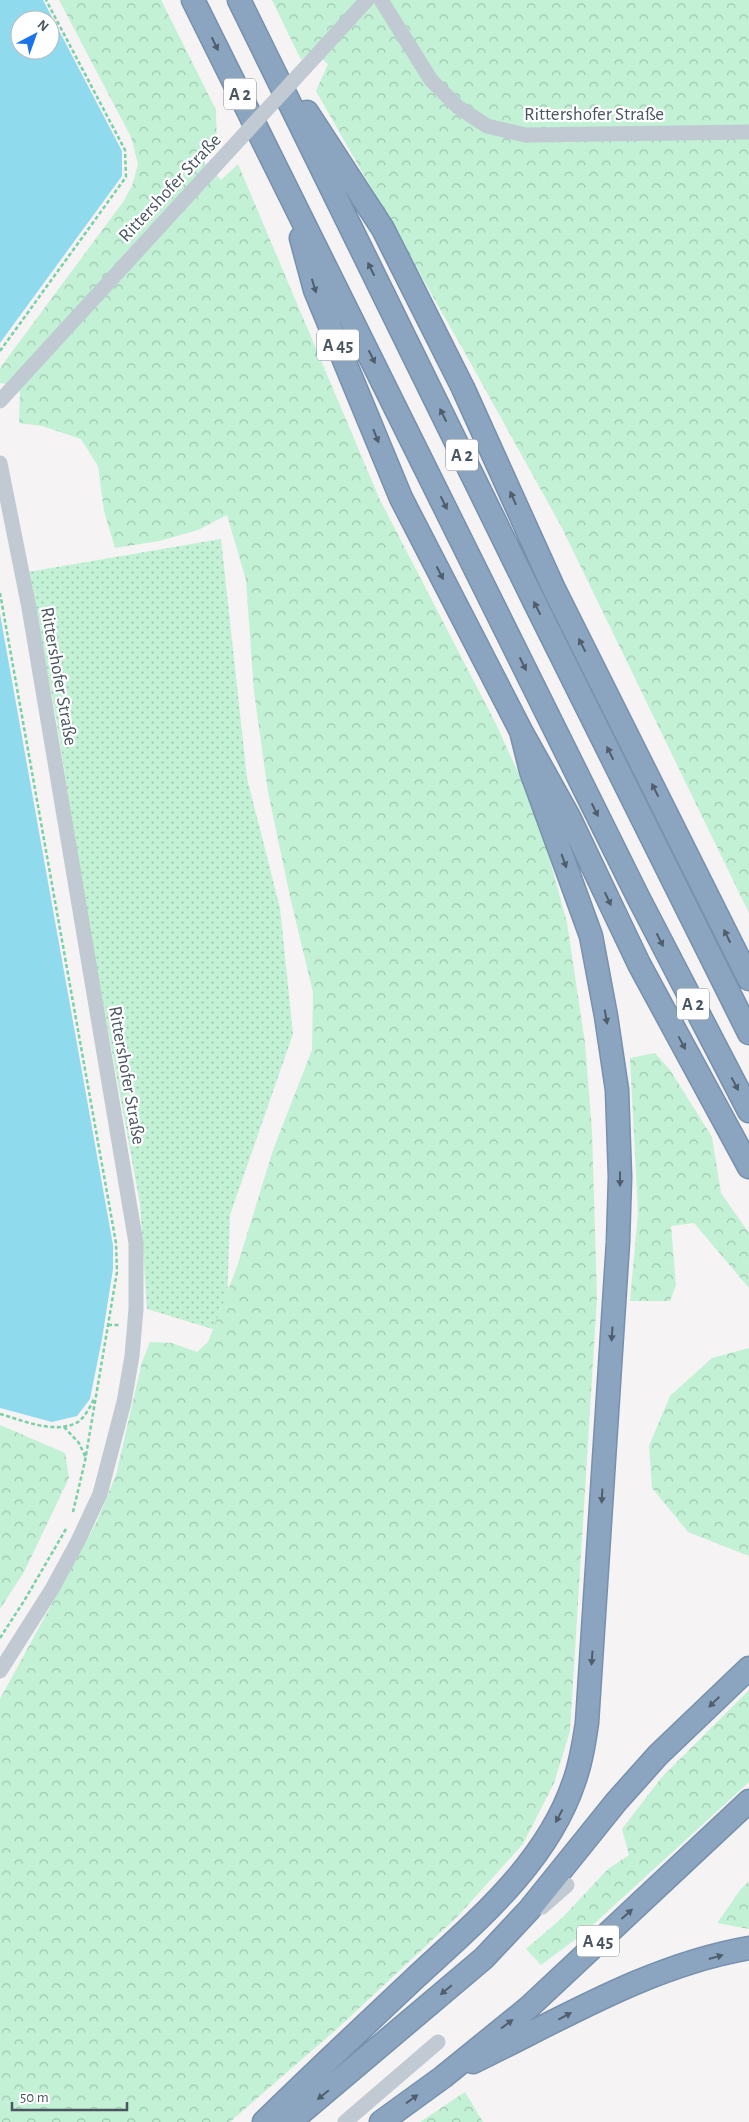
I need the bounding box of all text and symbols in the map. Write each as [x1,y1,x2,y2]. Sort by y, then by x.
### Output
north arrow [10,10,60,60]
text: N [35,17,51,34]
one-way arrow [211,37,219,51]
road number: A 2 [224,78,256,110]
street label: Rittershofer Straße [524,105,664,124]
street label: Rittershofer Straße [115,130,225,246]
one-way arrow [367,262,375,276]
one-way arrow [311,279,319,294]
road number: A 45 [317,330,359,360]
one-way arrow [368,350,376,364]
one-way arrow [438,408,446,422]
one-way arrow [372,429,380,443]
road number: A 2 [446,440,478,470]
one-way arrow [509,491,517,505]
one-way arrow [440,496,448,510]
one-way arrow [436,566,444,580]
one-way arrow [533,601,541,615]
street label: Rittershofer Straße [37,606,80,747]
one-way arrow [578,638,586,652]
one-way arrow [519,657,527,671]
one-way arrow [606,746,614,760]
one-way arrow [651,783,659,798]
one-way arrow [591,803,599,817]
one-way arrow [561,853,568,868]
one-way arrow [604,892,612,906]
one-way arrow [723,929,731,943]
one-way arrow [656,933,664,947]
road number: A 2 [677,989,709,1020]
street label: Rittershofer Straße [105,1005,148,1146]
one-way arrow [603,1009,611,1025]
one-way arrow [678,1036,686,1051]
one-way arrow [731,1077,739,1092]
one-way arrow [616,1171,624,1187]
one-way arrow [608,1326,616,1342]
one-way arrow [598,1488,606,1504]
one-way arrow [587,1651,595,1667]
one-way arrow [708,1696,720,1708]
one-way arrow [555,1809,563,1823]
one-way arrow [621,1908,633,1920]
road number: A 45 [577,1925,619,1956]
one-way arrow [708,1952,723,1960]
one-way arrow [440,1984,453,1995]
one-way arrow [558,2012,572,2020]
one-way arrow [501,2018,514,2029]
scale bar [12,2080,128,2112]
one-way arrow [317,2089,329,2101]
text: 50 m [20,2090,49,2105]
one-way arrow [405,2094,418,2105]

